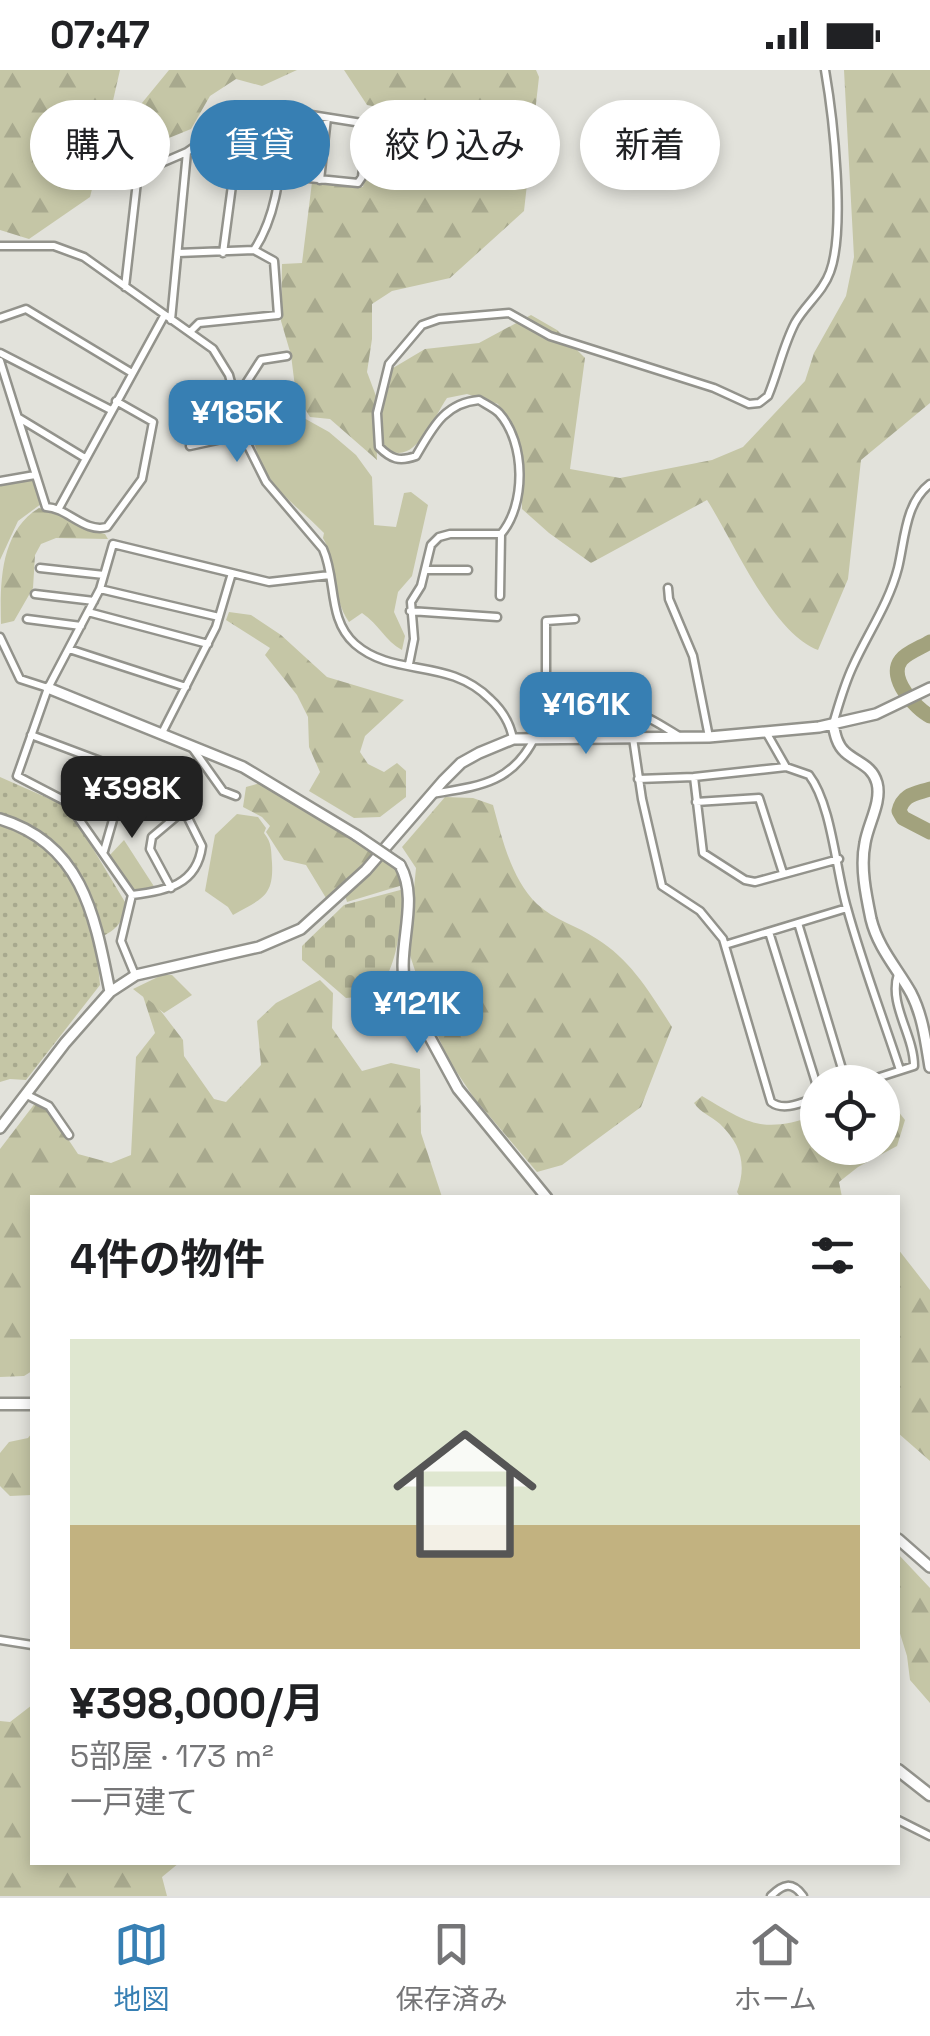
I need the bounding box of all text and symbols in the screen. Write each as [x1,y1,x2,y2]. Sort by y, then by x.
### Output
text: 07:47 [50,11,150,59]
chip: 購入 [30,100,170,190]
chip: 賃貸 [190,100,330,190]
chip: 絞り込み [350,100,560,190]
chip: 新着 [580,100,720,190]
pin: ¥185K [167,380,307,465]
text: ¥185K [191,392,283,432]
pin: ¥161K [516,672,656,757]
text: ¥161K [542,684,630,724]
pin: ¥398K [62,756,202,841]
text: ¥398K [83,768,181,808]
pin: ¥121K [347,971,487,1056]
text: ¥121K [373,983,461,1023]
map controls [800,1065,900,1165]
button: locate [800,1065,900,1165]
icon: filters [805,1228,860,1283]
text: 4件の物件 [70,1233,265,1286]
icon: home [375,1404,555,1584]
text: ¥398,000/月 [70,1677,325,1730]
text: 5部屋 · 173 m² [70,1736,274,1776]
text: 一戸建て [70,1782,198,1822]
tab: 地図 [113,1917,169,2017]
tab: 保存済み [395,1917,507,2017]
tab: ホーム [734,1917,817,2017]

